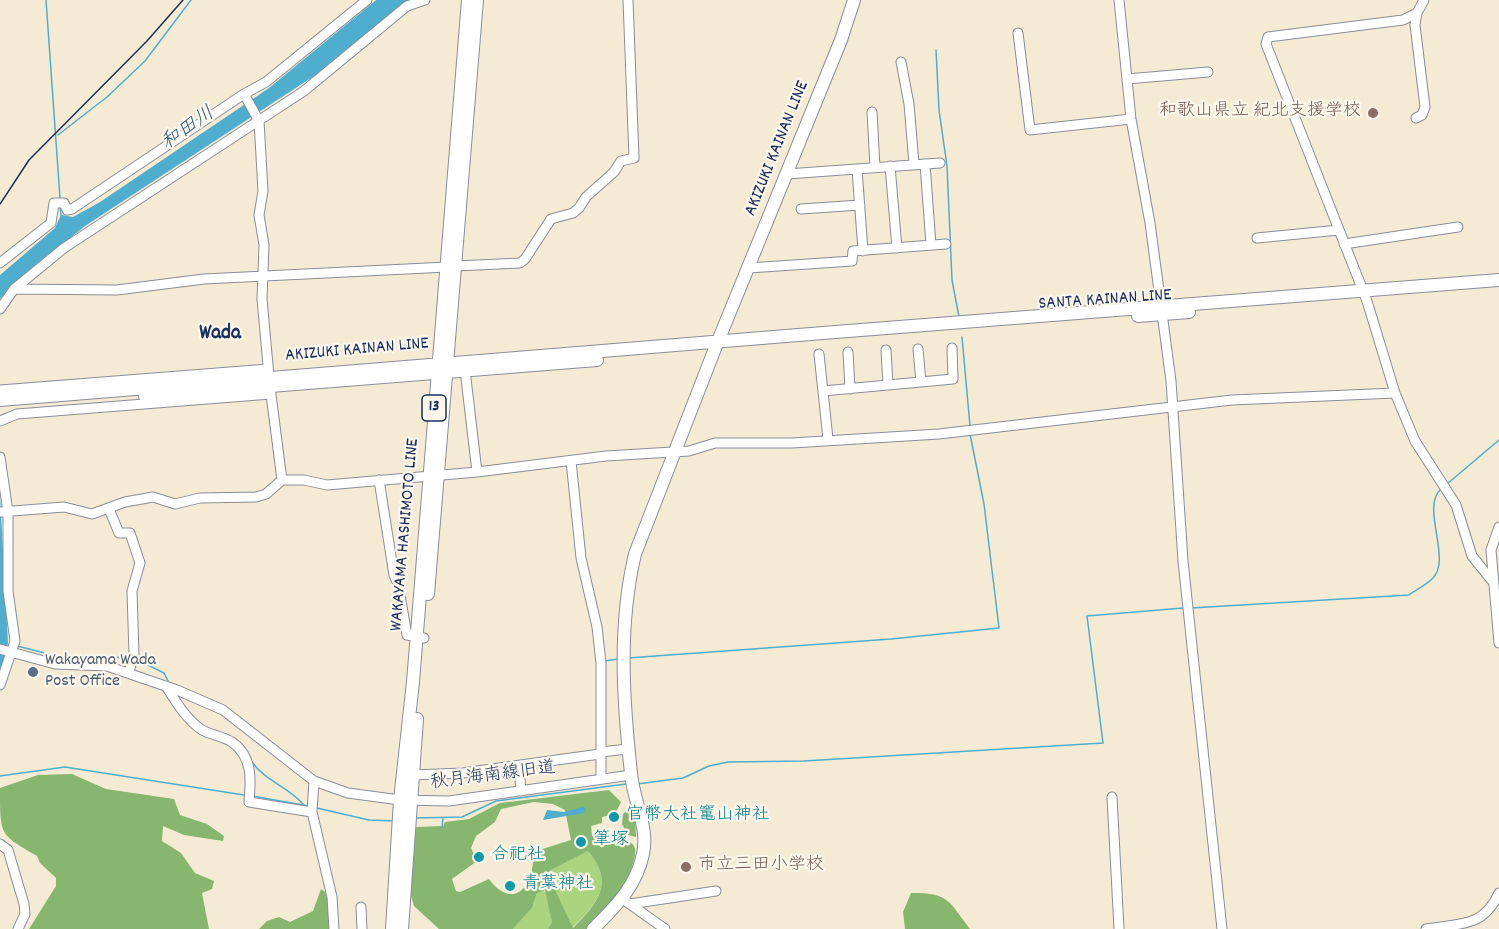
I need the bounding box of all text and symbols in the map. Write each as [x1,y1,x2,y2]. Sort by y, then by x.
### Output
street label: AKIZUKI KAINAN LINE [741,78,815,220]
place label: 和歌山県立 紀北支援学校 [1159,102,1361,124]
water label: 和田川 [158,103,220,157]
marker: 和歌山県立 紀北支援学校 [1366,106,1380,120]
street label: SANTA KAINAN LINE [1038,286,1172,316]
district label: Wada [199,322,241,348]
street label: AKIZUKI KAINAN LINE [284,334,430,368]
road number: 13 [422,395,446,421]
street label: WAKAYAMA HASHIMOTO LINE [387,438,425,632]
place label: Wakayama Wada Post Office [45,651,156,694]
marker: Wakayama Wada Post Office [26,665,40,679]
street label: 秋月海南線旧道 [429,759,557,795]
place label: 官幣大社竃山神社 [626,806,770,828]
marker: 官幣大社竃山神社 [607,810,621,824]
place label: 筆塚 [593,831,629,853]
marker: 筆塚 [574,835,588,849]
place label: 合祀社 [491,846,545,868]
marker: 合祀社 [472,850,486,864]
place label: 市立三田小学校 [698,856,824,878]
marker: 市立三田小学校 [679,860,693,874]
place label: 青葉神社 [522,875,594,897]
marker: 青葉神社 [503,879,517,893]

